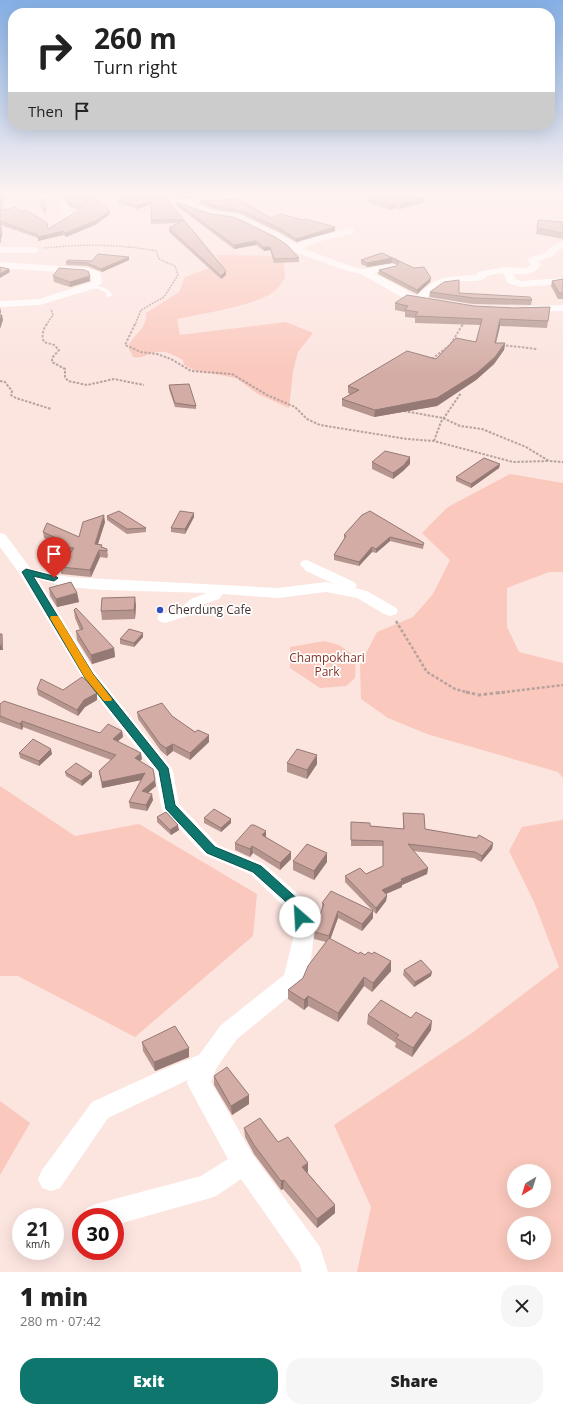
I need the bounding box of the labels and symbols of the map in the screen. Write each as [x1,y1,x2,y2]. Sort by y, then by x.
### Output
pin [37,537,71,578]
place label: Cherdung Cafe [168,601,252,618]
marker: Cherdung Cafe [155,605,165,615]
park label: Champokhari Park [289,649,365,680]
position arrow [279,896,321,938]
north arrow [507,1164,551,1208]
speed limit sign: 30 [72,1208,124,1260]

